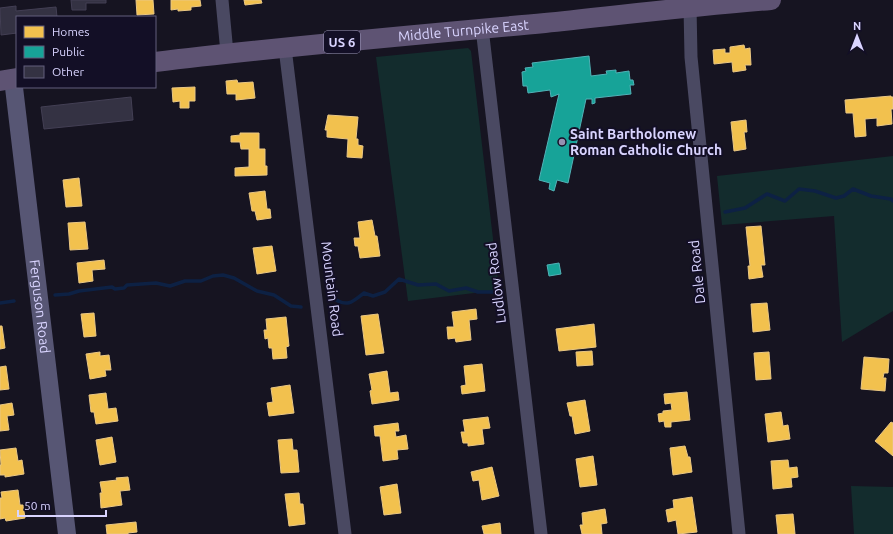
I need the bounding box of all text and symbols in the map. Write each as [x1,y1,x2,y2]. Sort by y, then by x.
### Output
legend [16,16,156,88]
street label: Middle Turnpike East [397,16,530,44]
north arrow [837,16,877,56]
text: N [853,20,861,32]
text: Homes [52,25,90,38]
road number: US 6 [324,31,360,53]
text: Public [52,45,85,58]
text: Other [52,65,85,78]
place label: Saint Bartholomew Roman Catholic Church [570,126,722,158]
marker: Saint Bartholomew Roman Catholic Church [557,137,567,147]
street label: Dale Road [686,239,708,305]
street label: Mountain Road [318,240,346,338]
street label: Ludlow Road [483,242,509,324]
street label: Ferguson Road [26,259,53,354]
scale bar [18,492,106,518]
text: 50 m [24,499,51,512]

